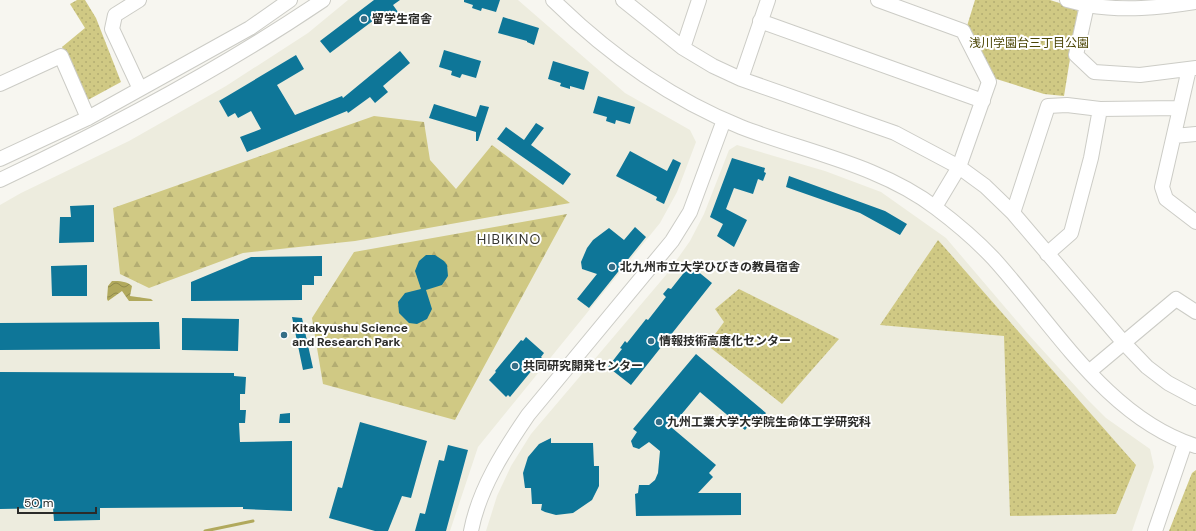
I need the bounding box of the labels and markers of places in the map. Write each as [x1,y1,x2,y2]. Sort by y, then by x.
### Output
place label: 留学生宿舎 [372,11,432,27]
marker: 留学生宿舎 [359,14,369,24]
place label: 北九州市立大学ひびきの教員宿舎 [620,259,800,275]
marker: 北九州市立大学ひびきの教員宿舎 [607,262,617,272]
place label: Kitakyushu Science and Research Park [292,320,408,350]
marker: Kitakyushu Science and Research Park [279,330,289,340]
place label: 情報技術高度化センター [659,333,791,349]
marker: 情報技術高度化センター [646,336,656,346]
place label: 共同研究開発センター [523,358,643,374]
marker: 共同研究開発センター [510,361,520,371]
place label: 九州工業大学大学院生命体工学研究科 [667,414,871,430]
marker: 九州工業大学大学院生命体工学研究科 [654,417,664,427]

